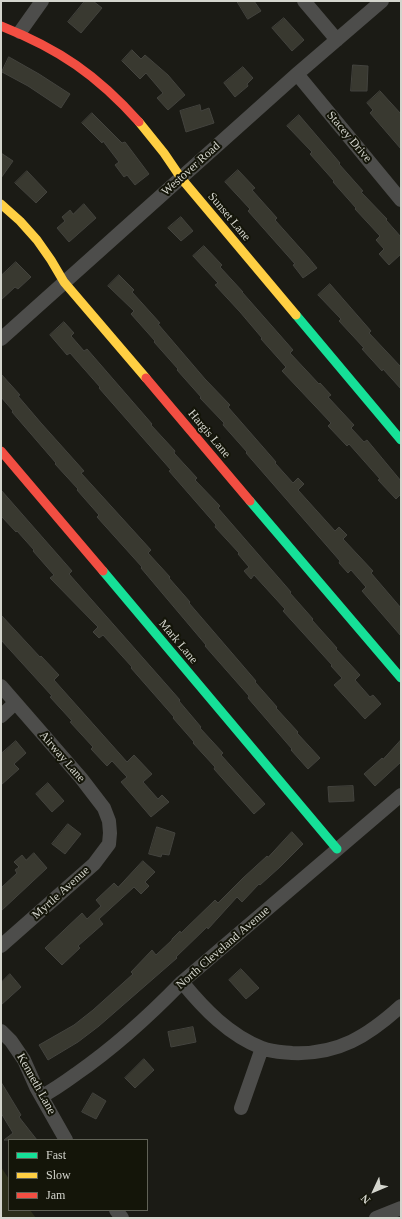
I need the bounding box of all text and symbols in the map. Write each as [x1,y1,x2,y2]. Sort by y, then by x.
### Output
street label: Stacey Drive [323,109,375,165]
street label: Westover Road [159,139,223,199]
street label: Sunset Lane [205,190,253,244]
street label: Hargis Lane [185,407,233,461]
street label: Mark Lane [155,617,201,667]
street label: Airway Lane [36,729,88,785]
street label: Myrtle Avenue [29,864,93,922]
street label: North Cleveland Avenue [173,904,273,992]
street label: Kenneth Lane [13,1051,59,1117]
legend [8,1139,148,1211]
text: Fast [46,1148,66,1162]
text: Slow [46,1168,71,1182]
north arrow [354,1171,394,1211]
text: Jam [46,1188,65,1202]
text: N [358,1192,372,1206]

